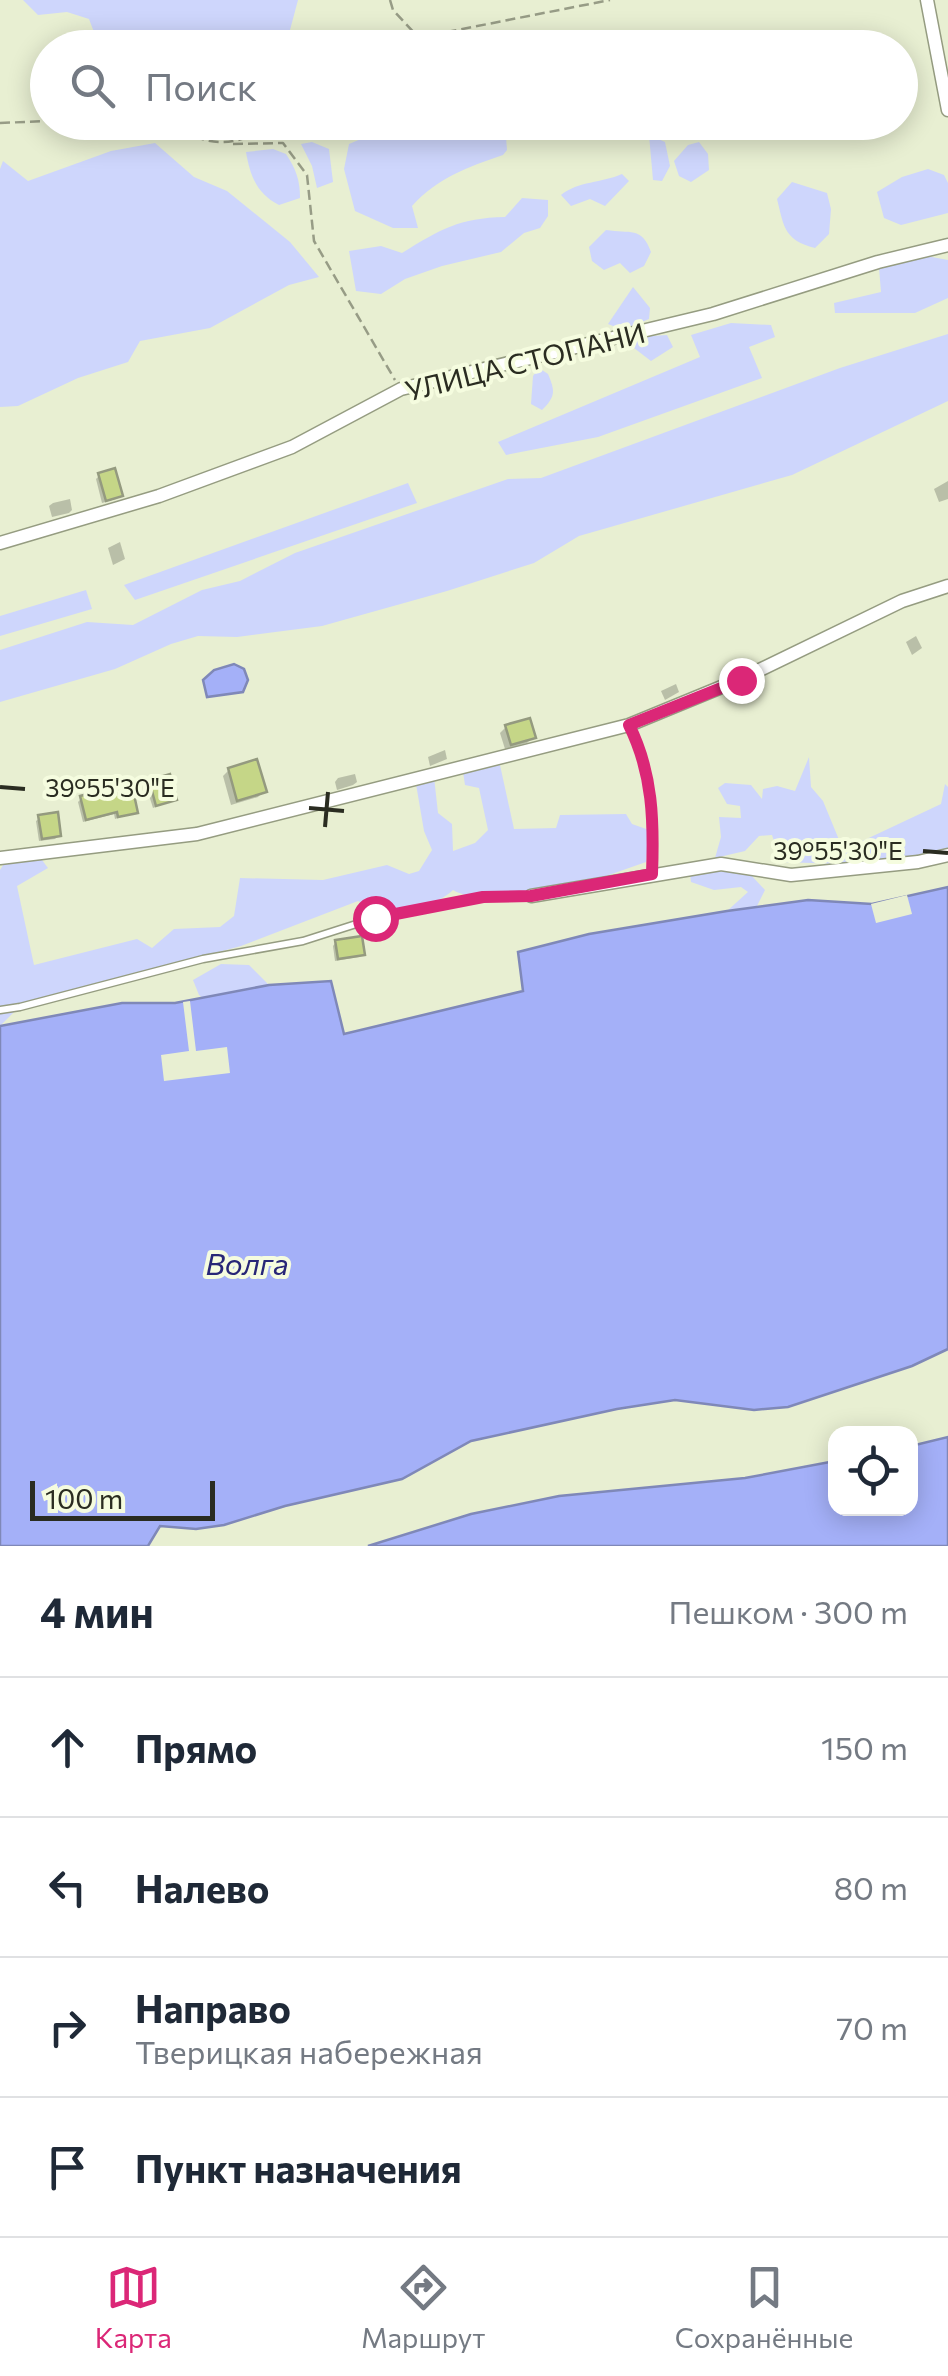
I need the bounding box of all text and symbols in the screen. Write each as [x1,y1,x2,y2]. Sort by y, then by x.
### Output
search box [30,30,918,140]
icon: search [65,58,120,113]
text: Поиск [145,62,257,109]
street label: УЛИЦА СТОПАНИ [402,315,648,407]
route end [719,658,765,704]
text: 39°55'30"E [45,772,175,802]
text: 39°55'30"E [773,835,903,865]
route start [353,896,399,942]
water label: Волга [205,1244,289,1281]
map controls [828,1426,918,1516]
button: locate [828,1426,918,1516]
scale bar [30,1476,215,1520]
text: 100 m [45,1481,123,1515]
text: 4 мин [40,1585,154,1637]
text: Пешком · 300 m [669,1591,908,1631]
icon: ahead [40,1720,95,1775]
text: Прямо [135,1724,257,1771]
text: 150 m [821,1727,908,1767]
icon: left [40,1860,95,1915]
text: Налево [135,1864,269,1911]
text: 80 m [834,1867,908,1907]
text: Направо [135,1984,291,2031]
icon: right [40,2000,95,2055]
text: 70 m [836,2007,908,2047]
text: Тверицкая набережная [135,2031,483,2071]
icon: arrive [40,2140,95,2195]
text: Пункт назначения [135,2144,462,2191]
tab: Карта [95,2260,172,2354]
tab: Маршрут [361,2260,485,2354]
tab: Сохранённые [675,2260,853,2354]

